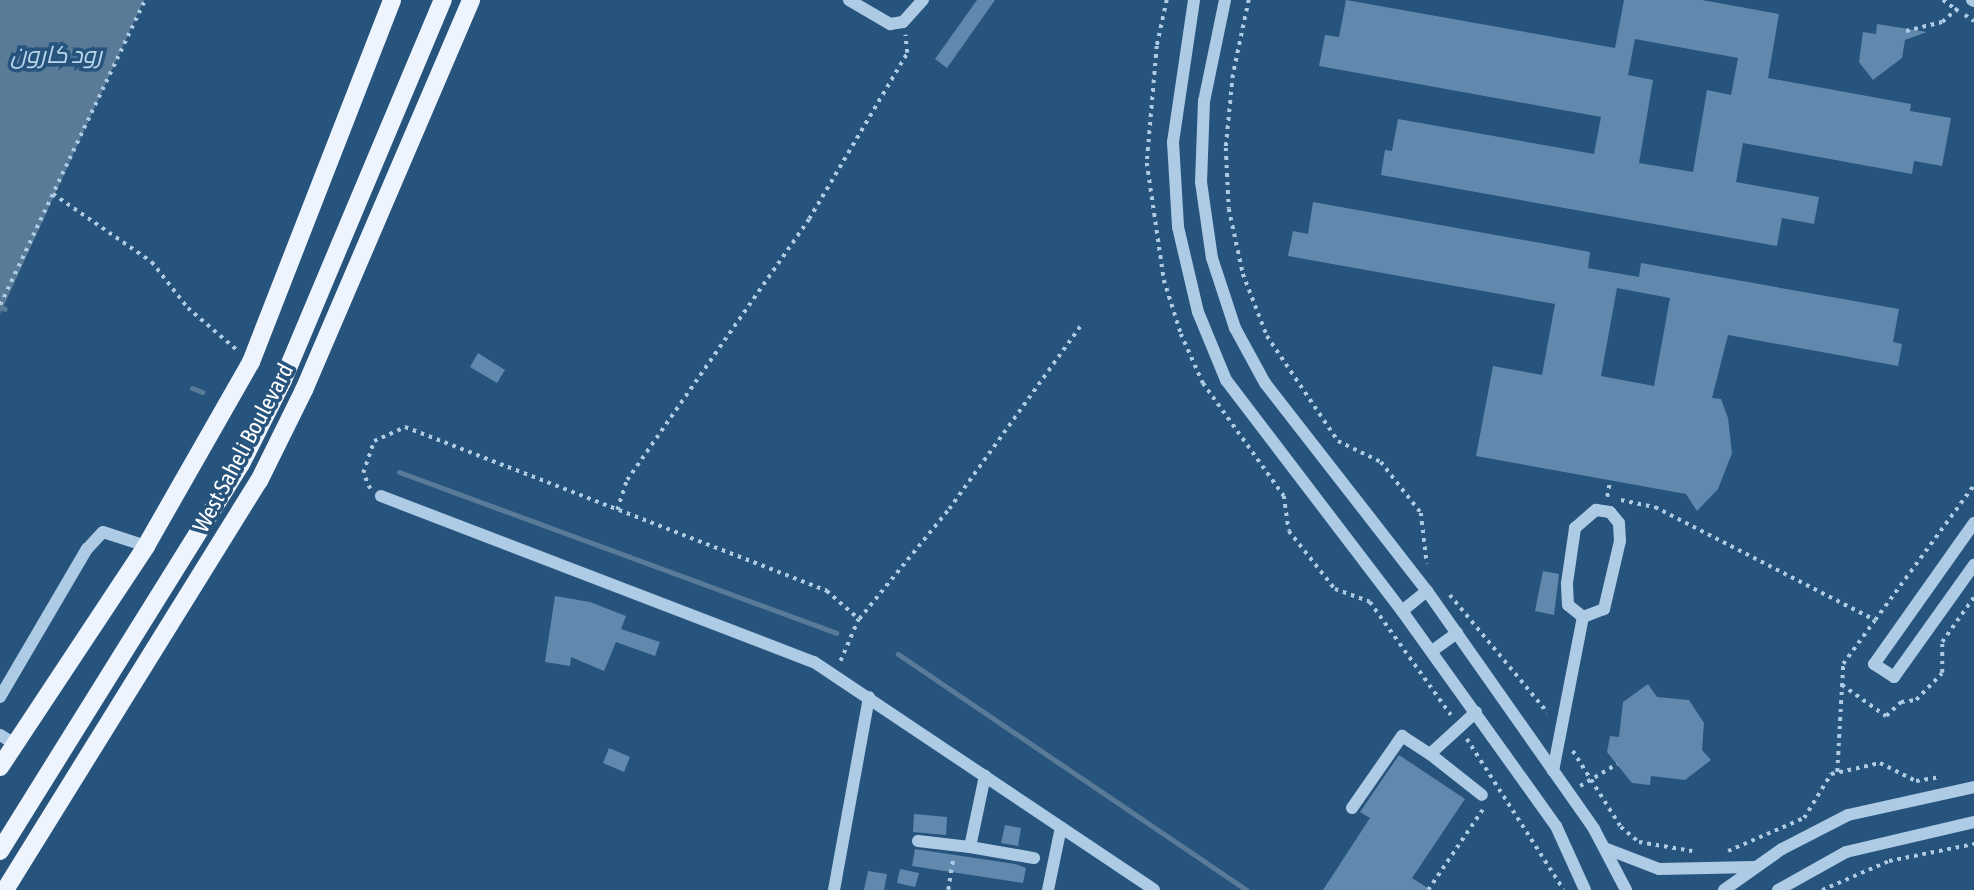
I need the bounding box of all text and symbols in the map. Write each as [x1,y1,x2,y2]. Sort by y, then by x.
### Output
water label: رود کارون [10,41,102,69]
street label: West Saheli Boulevard [187,359,299,537]

